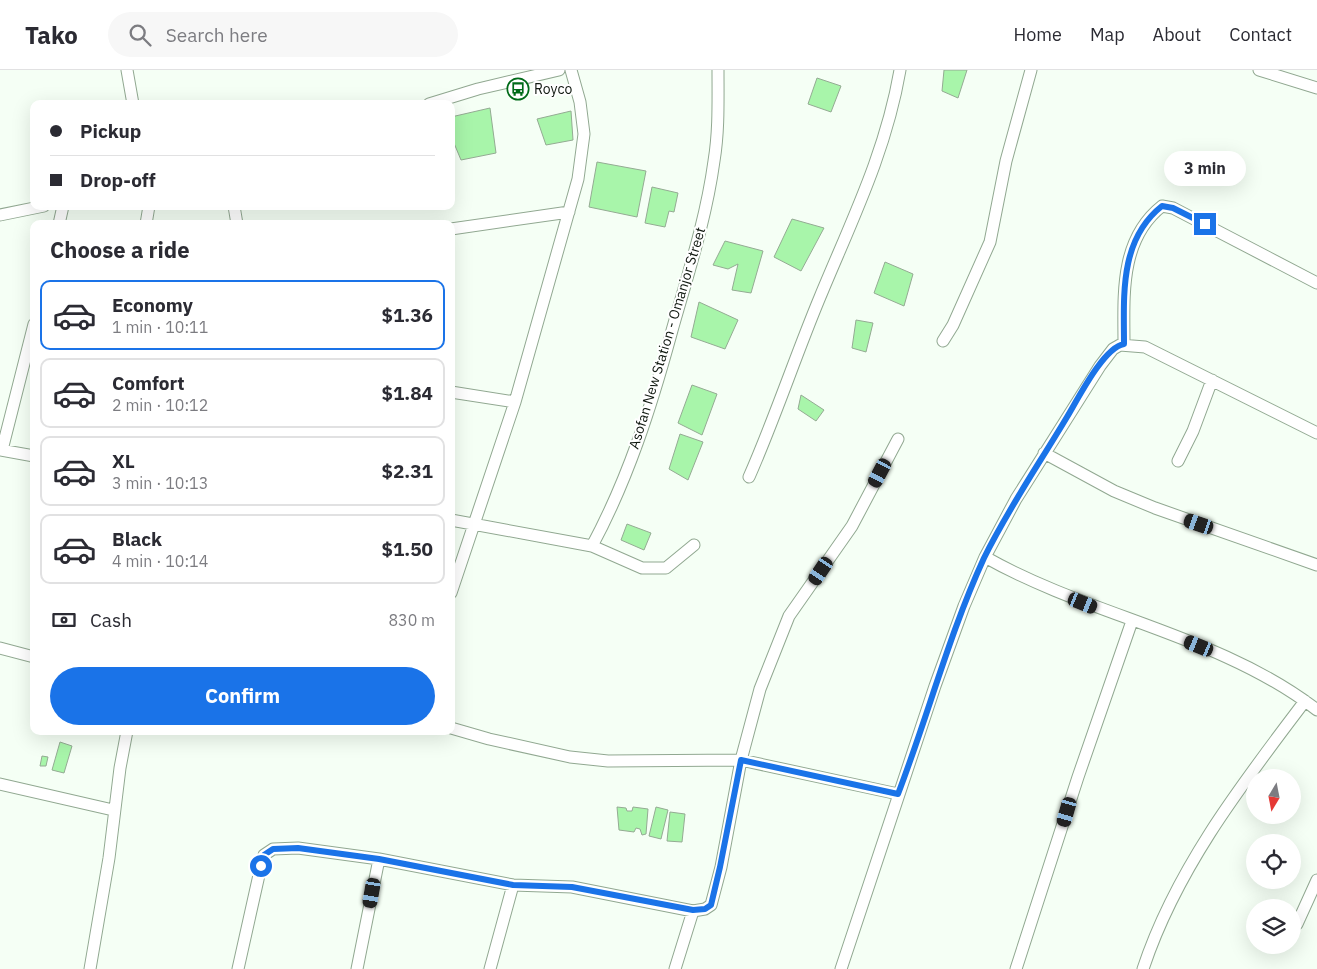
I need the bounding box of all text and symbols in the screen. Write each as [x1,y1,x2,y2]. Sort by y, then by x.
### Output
search box [108,12,458,57]
text: Tako [25,19,78,51]
icon: search [126,21,154,49]
text: Search here [166,23,268,47]
text: Home [1014,23,1062,46]
text: Map [1090,23,1125,46]
text: About [1153,23,1201,46]
text: Contact [1229,23,1292,46]
bus stop icon: Royco [506,77,530,101]
place label: Royco [534,80,572,98]
text: Pickup [80,119,141,143]
callout: 3 min [1164,152,1246,186]
text: 3 min [1184,158,1226,178]
text: Drop-off [80,168,156,192]
route end [1194,213,1216,235]
street label: Asofan New Station - Omanjor Street [625,225,709,451]
text: Choose a ride [50,235,190,264]
icon: car [52,293,97,338]
text: Economy [112,293,193,317]
text: $1.36 [381,303,433,327]
text: 1 min · 10:11 [112,317,208,337]
icon: car [52,371,97,416]
text: Comfort [112,371,185,395]
text: $1.84 [381,381,433,405]
text: 2 min · 10:12 [112,395,208,415]
icon: car [52,449,97,494]
text: XL [112,449,135,473]
car [866,456,893,490]
text: $2.31 [381,459,433,483]
text: 3 min · 10:13 [112,473,208,493]
car [1182,512,1215,536]
icon: car [52,527,97,572]
text: Black [112,527,162,551]
text: $1.50 [381,537,433,561]
text: 4 min · 10:14 [112,551,208,571]
car [806,554,835,588]
car [1066,590,1099,616]
icon: cash [50,606,78,634]
text: Cash [90,608,132,632]
text: 830 m [388,610,435,630]
car [1182,633,1215,659]
button: Confirm [50,667,435,725]
north arrow [1246,769,1301,824]
map controls [1246,769,1301,954]
car [1055,796,1078,828]
button: locate [1246,834,1301,889]
route start [250,855,272,877]
car [362,877,381,909]
button: layers [1246,899,1301,954]

